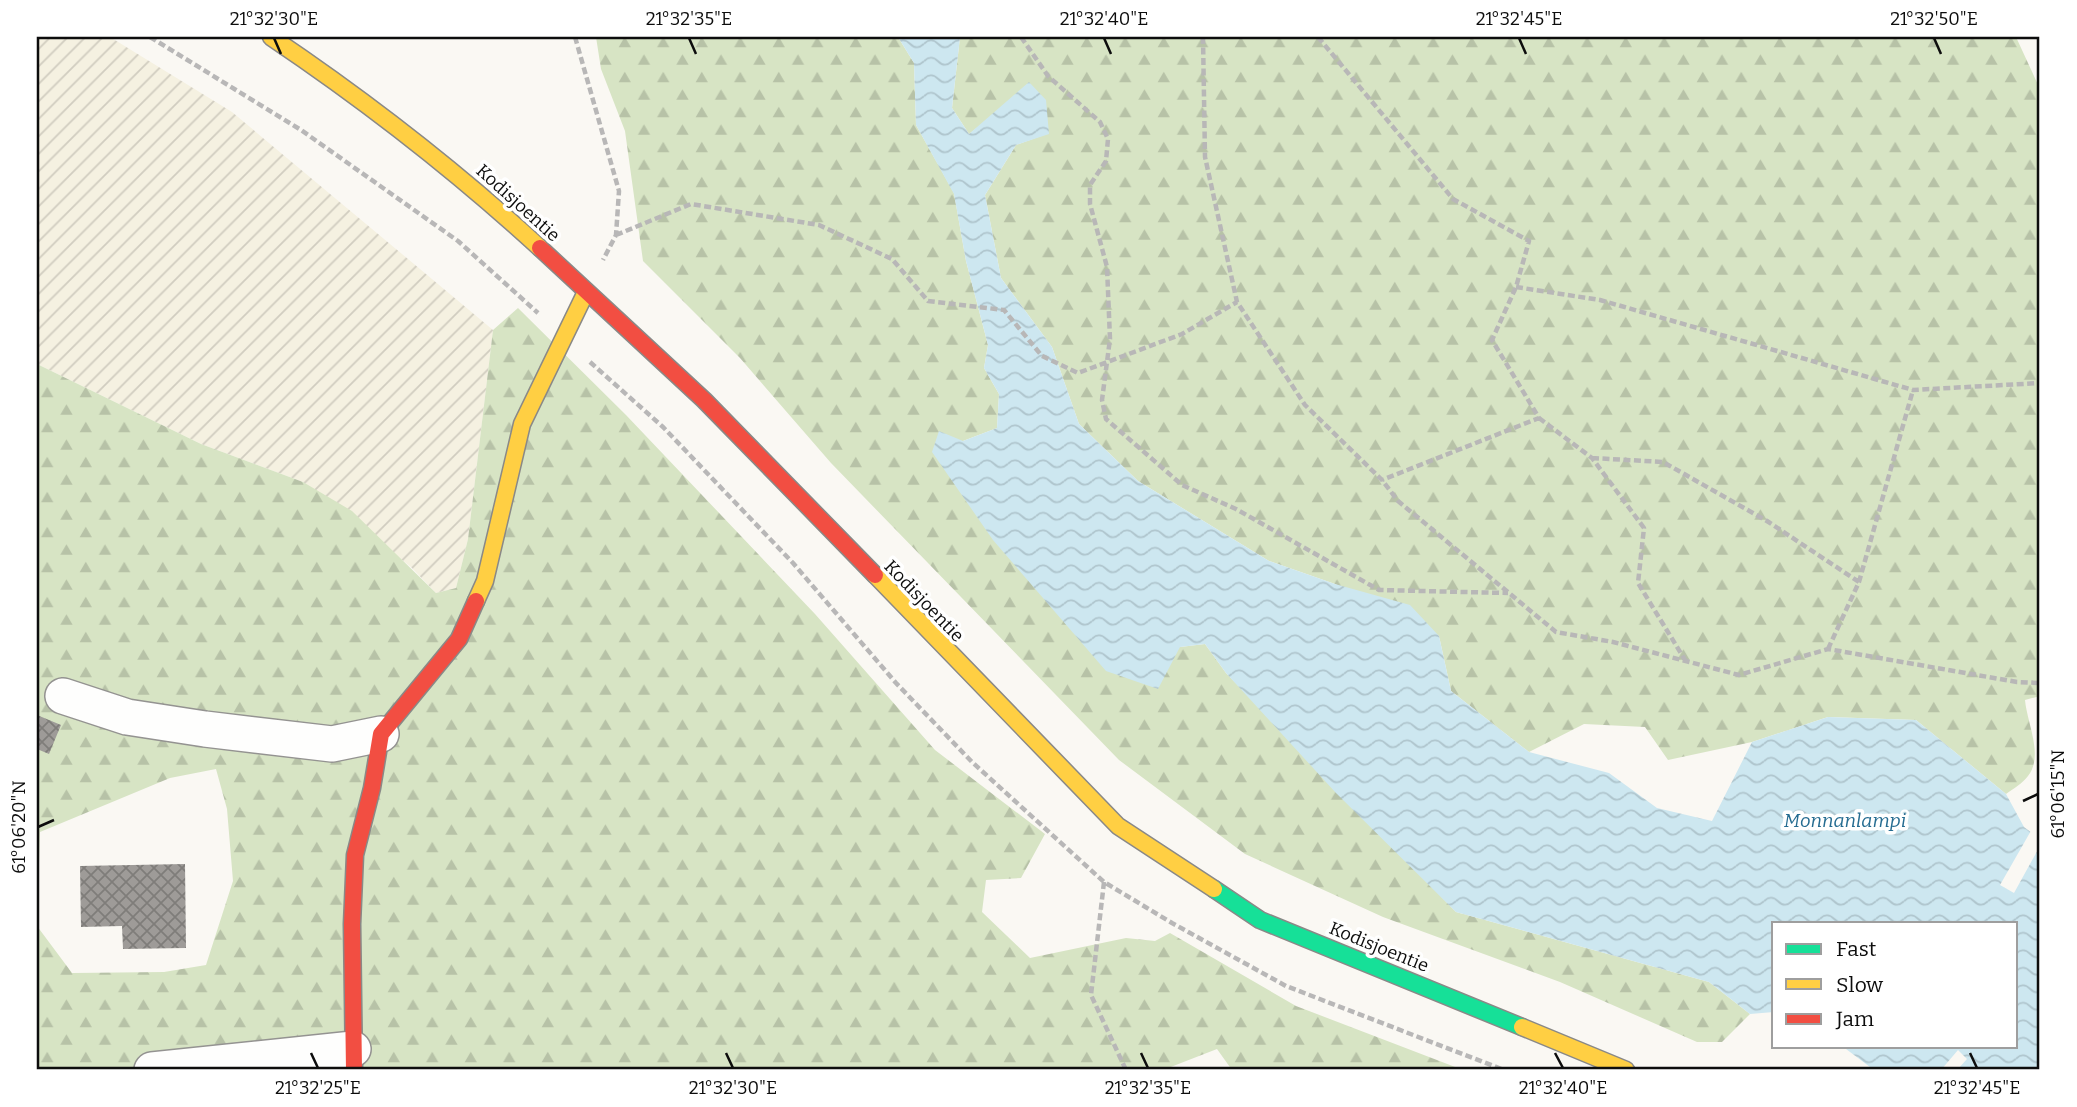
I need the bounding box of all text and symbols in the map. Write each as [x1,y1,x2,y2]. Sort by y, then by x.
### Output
text: 21°32'30"E [230,8,318,30]
text: 21°32'35"E [646,8,732,30]
text: 21°32'40"E [1060,8,1148,30]
text: 21°32'45"E [1476,8,1562,30]
text: 21°32'50"E [1890,8,1978,30]
street label: Kodisjoentie [472,160,564,246]
street label: Kodisjoentie [880,556,968,646]
text: 61°06'15"N [2047,749,2069,839]
text: 61°06'20"N [8,780,30,874]
water label: Monnanlampi [1784,809,1906,832]
street label: Kodisjoentie [1326,917,1432,977]
legend [1772,922,2018,1048]
text: Fast [1836,936,1877,962]
text: Slow [1836,972,1883,998]
text: Jam [1835,1006,1874,1032]
text: 21°32'25"E [275,1077,361,1099]
text: 21°32'30"E [689,1077,777,1099]
text: 21°32'35"E [1105,1077,1191,1099]
text: 21°32'40"E [1519,1077,1607,1099]
text: 21°32'45"E [1934,1077,2020,1099]

